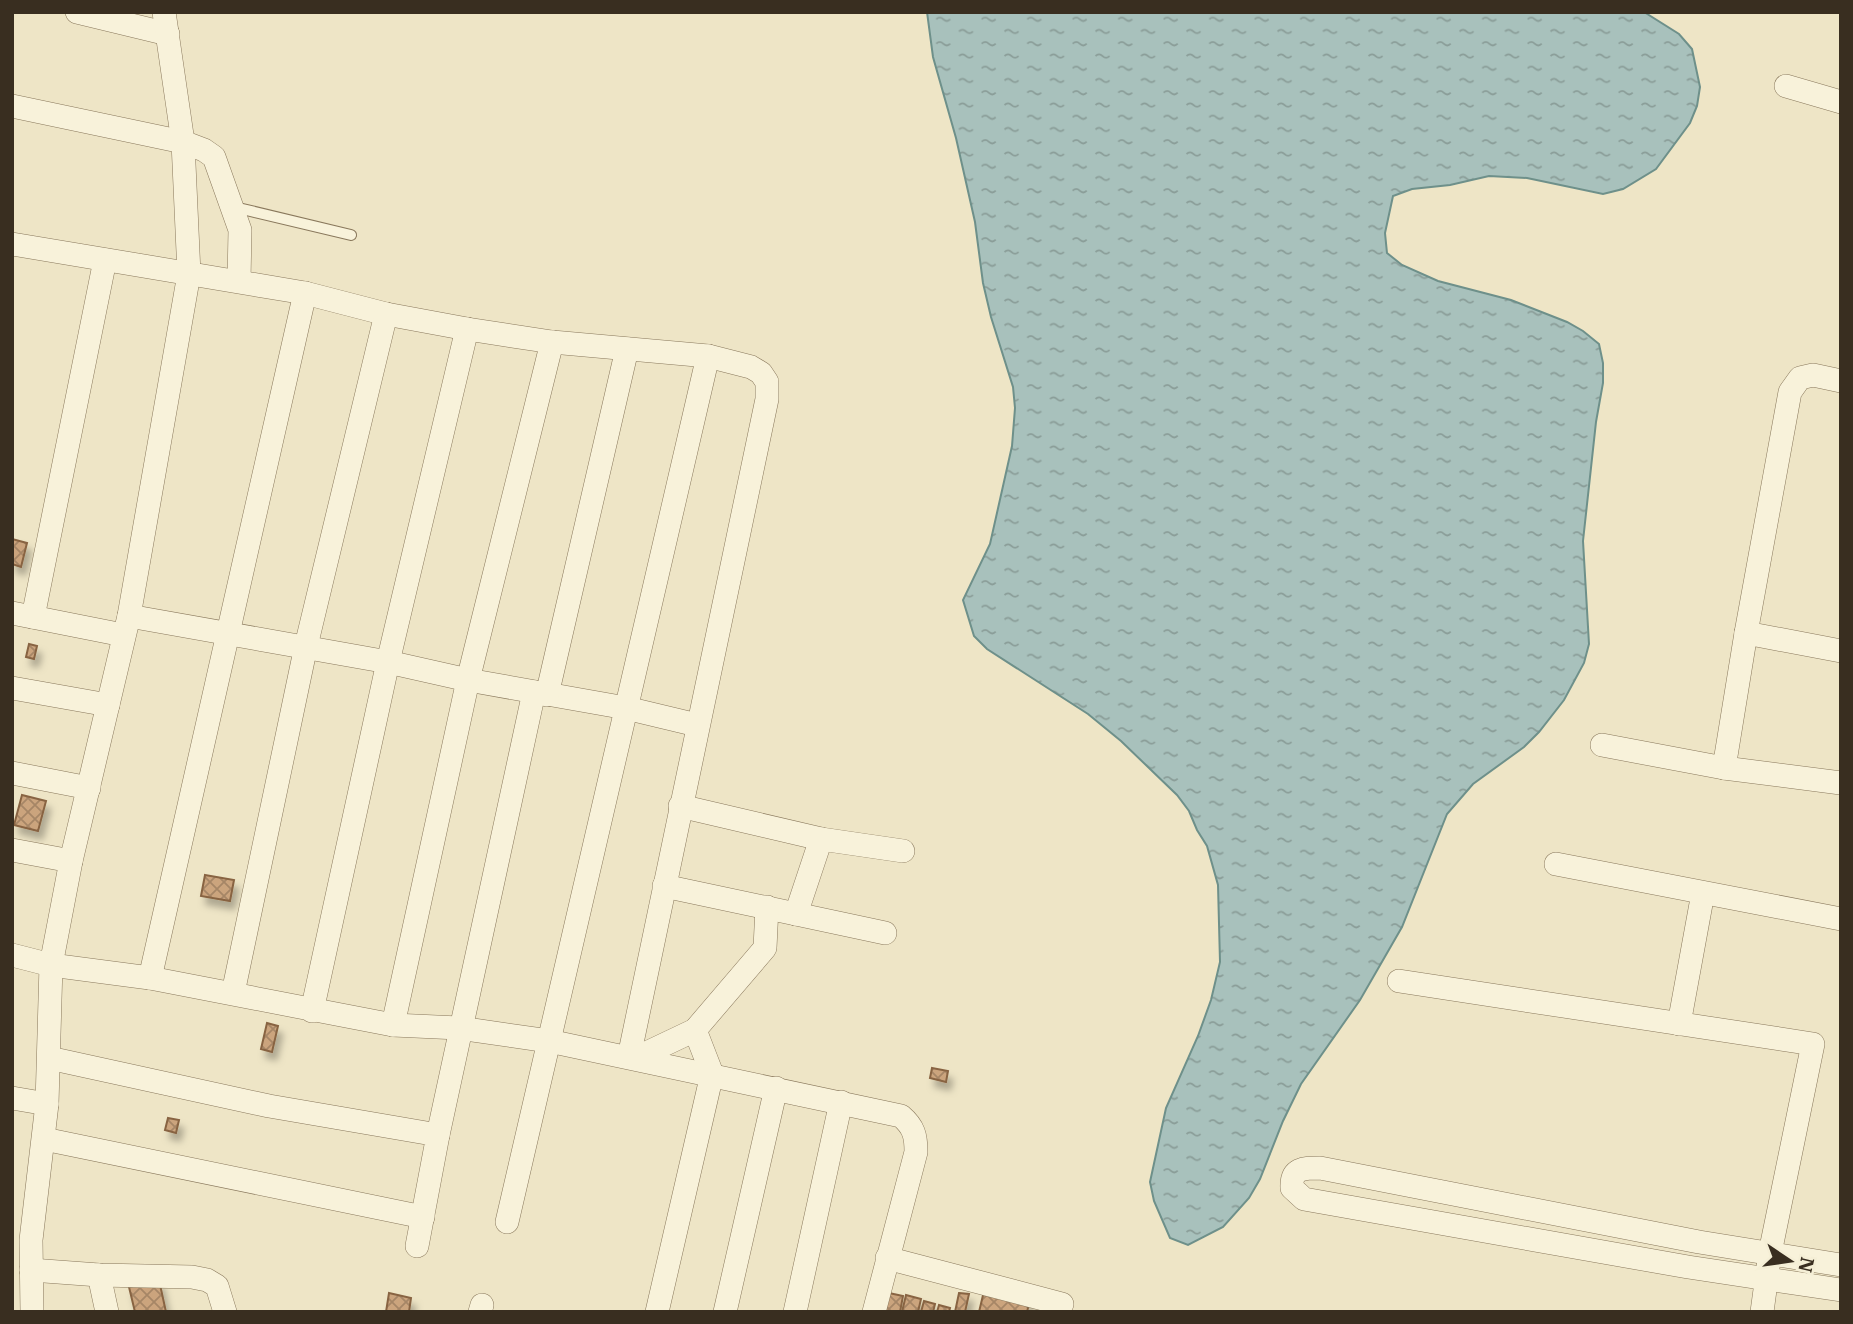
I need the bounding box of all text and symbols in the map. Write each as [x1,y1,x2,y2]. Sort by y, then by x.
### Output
north arrow [1755,1226,1825,1296]
text: N [1793,1255,1820,1275]

